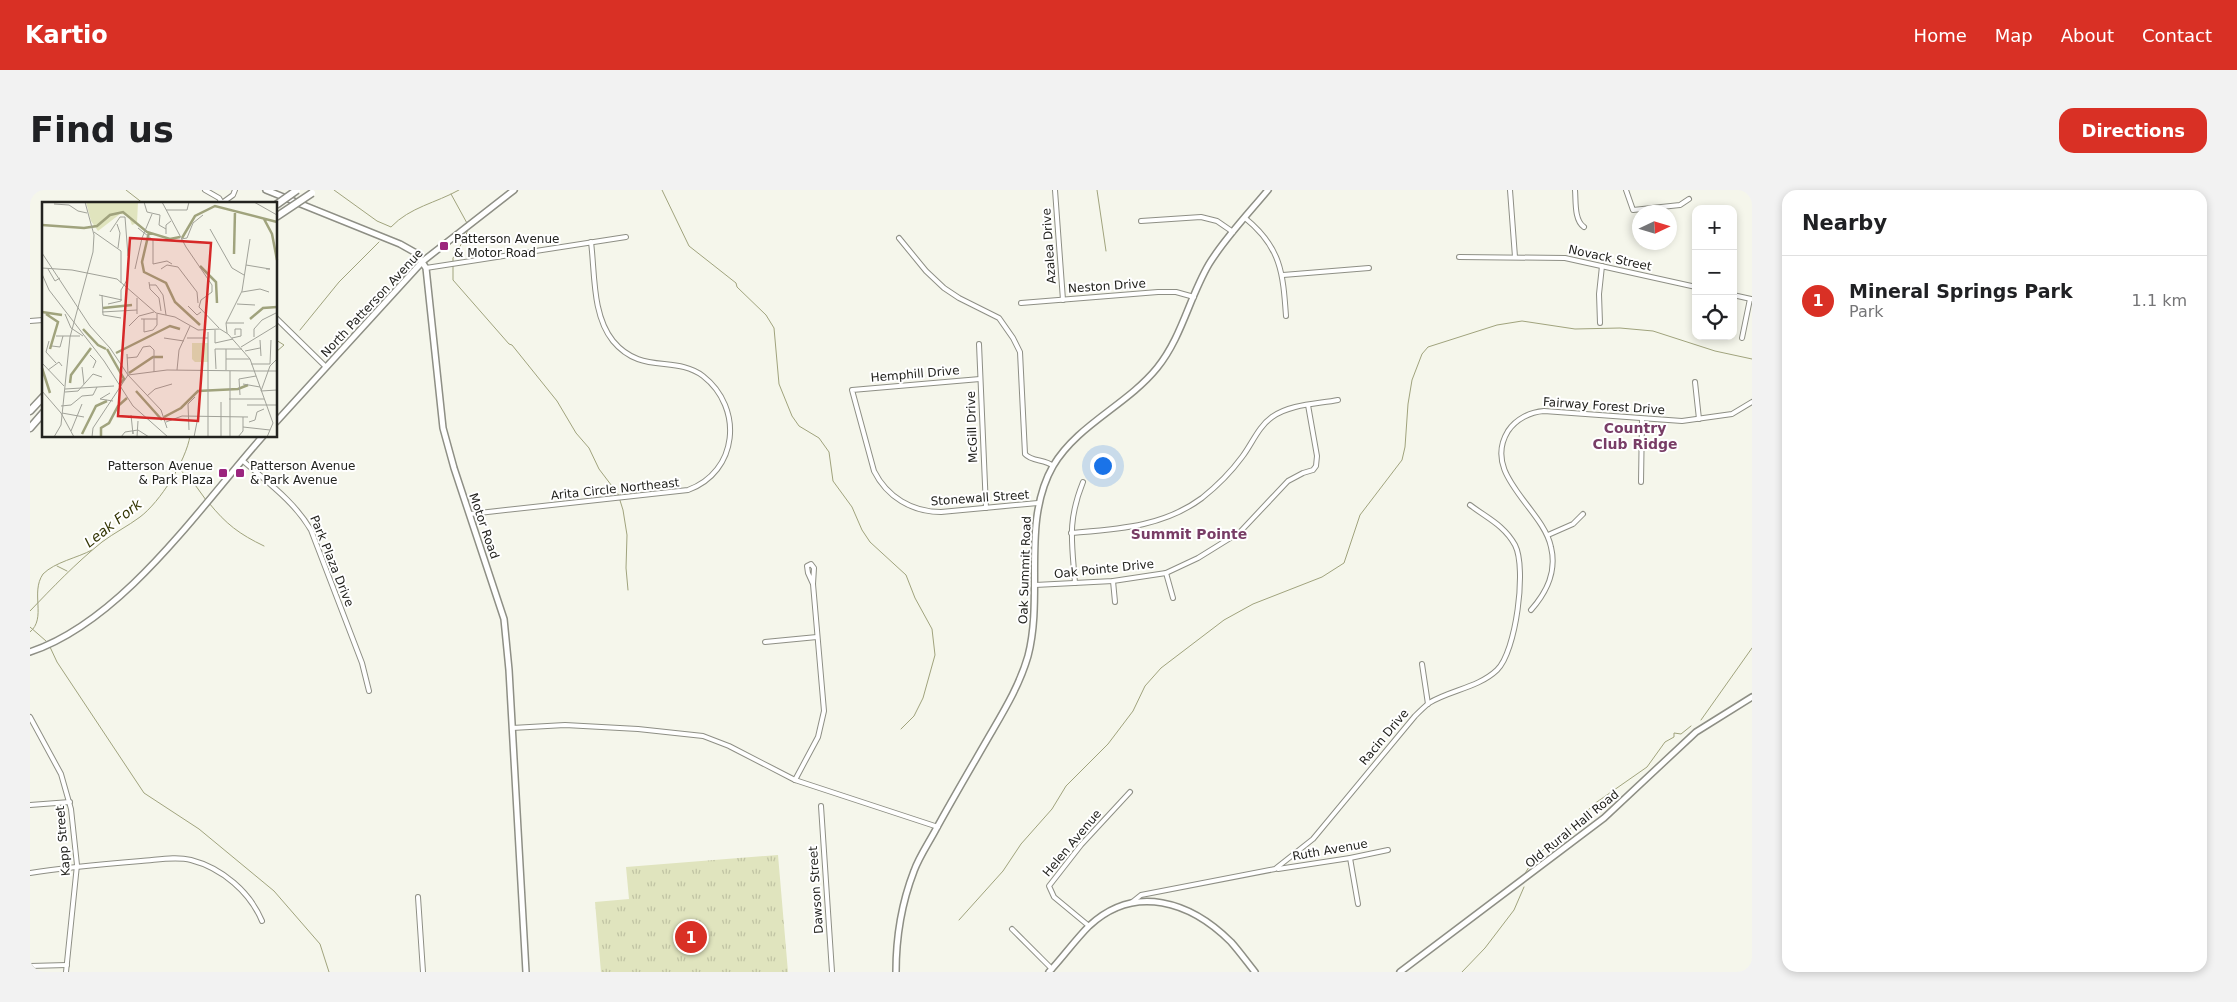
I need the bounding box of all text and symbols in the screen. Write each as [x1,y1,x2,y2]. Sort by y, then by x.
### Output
text: Kartio [25,21,108,49]
text: Home [1914,25,1967,46]
text: Map [1995,25,2033,46]
text: About [2061,25,2114,46]
text: Contact [2142,25,2212,46]
button: Directions [2059,108,2207,153]
text: Find us [30,110,174,150]
inset map [42,202,278,438]
north arrow [1632,205,1677,250]
map controls [1692,205,1737,340]
button: + [1692,205,1737,250]
street label: Azalea Drive [1039,208,1059,284]
text: Nearby [1802,211,1887,235]
place label: Patterson Avenue & Motor Road [454,232,559,260]
marker: Patterson Avenue & Motor Road [438,240,450,252]
street label: Novack Street [1567,242,1653,274]
street label: North Patterson Avenue [318,246,426,360]
button: − [1692,250,1737,295]
street label: Neston Drive [1068,276,1146,296]
text: Mineral Springs Park [1849,280,2073,302]
text: 1 [1812,291,1824,310]
text: 1.1 km [2132,291,2187,310]
button: locate [1692,295,1737,340]
text: Park [1849,302,1884,321]
street label: Hemphill Drive [870,363,960,385]
street label: McGill Drive [964,391,980,463]
street label: Fairway Forest Drive [1543,395,1665,417]
district label: Country Club Ridge [1592,420,1678,452]
your location [1090,453,1116,479]
place label: Patterson Avenue & Park Plaza [108,459,213,487]
place label: Patterson Avenue & Park Avenue [250,459,355,487]
marker: Patterson Avenue & Park Plaza [217,467,229,479]
marker: Patterson Avenue & Park Avenue [234,467,246,479]
street label: Arita Circle Northeast [550,475,680,503]
street label: Stonewall Street [930,488,1030,508]
street label: Motor Road [466,491,502,561]
water label: Leak Fork [81,495,145,550]
street label: Park Plaza Drive [307,513,357,609]
street label: Oak Summit Road [1016,516,1034,624]
district label: Summit Pointe [1131,526,1247,542]
street label: Oak Pointe Drive [1053,557,1155,581]
street label: Racin Drive [1357,706,1411,768]
street label: Old Rural Hall Road [1523,787,1621,871]
street label: Kapp Street [53,805,73,877]
street label: Helen Avenue [1040,807,1104,879]
street label: Ruth Avenue [1291,836,1369,864]
street label: Dawson Street [806,845,826,934]
pin: 1 [675,918,707,956]

